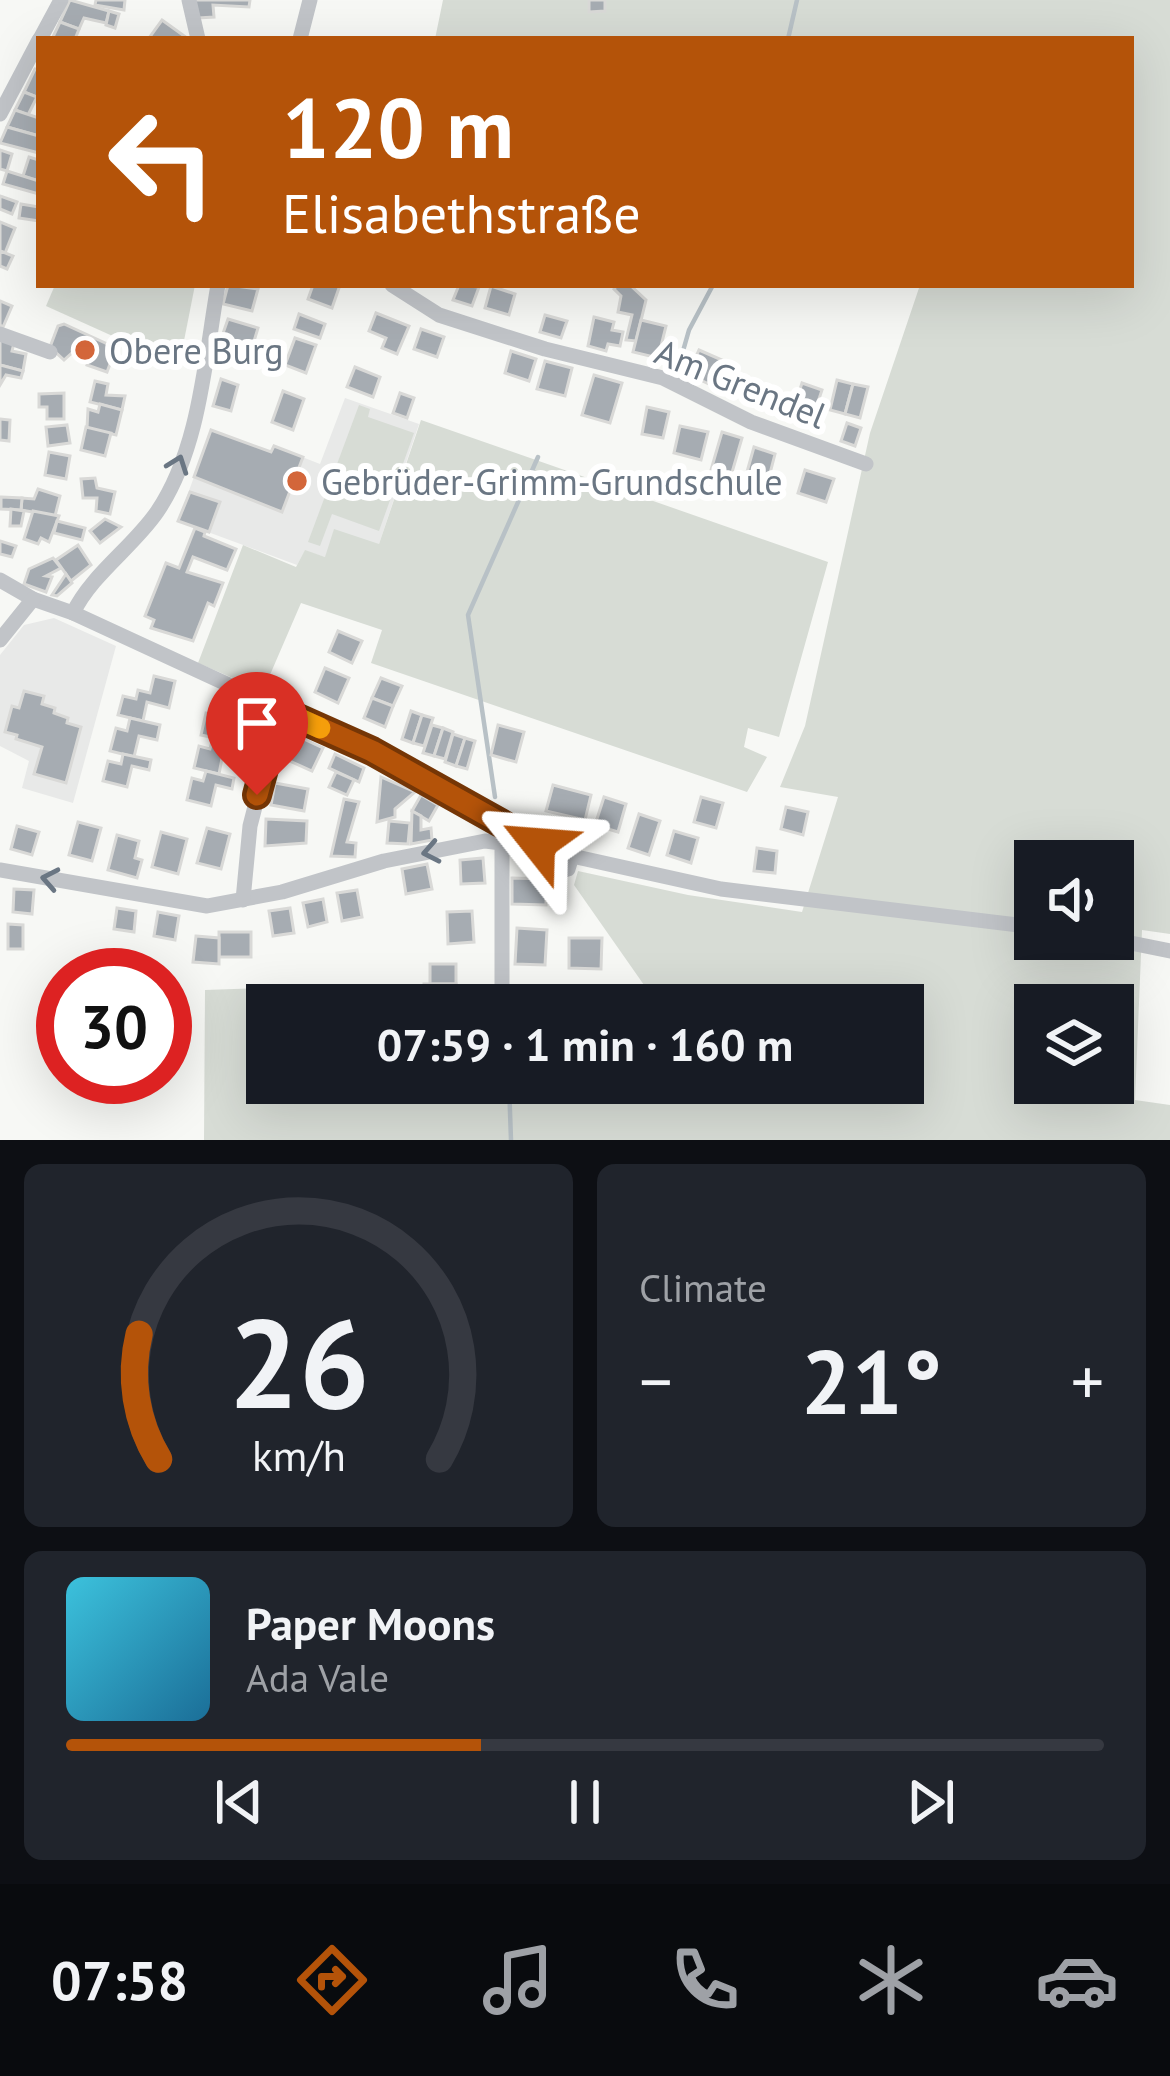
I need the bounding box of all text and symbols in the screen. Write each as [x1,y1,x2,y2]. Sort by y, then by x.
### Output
text: 120 m [282,72,514,181]
icon: left [84,84,240,240]
text: Elisabethstraße [282,178,641,248]
place label: Obere Burg [109,327,284,374]
street label: Am Grendel [649,327,834,439]
marker: Obere Burg [72,337,98,363]
one-way arrow [164,455,188,476]
place label: Gebrüder-Grimm-Grundschule [321,458,783,505]
marker: Gebrüder-Grimm-Grundschule [284,468,310,494]
pin [206,672,308,795]
icon: arrive [224,690,290,756]
position arrow [475,781,601,907]
one-way arrow [421,838,441,864]
map controls [1014,840,1134,1104]
button: sound [1014,840,1134,960]
one-way arrow [40,867,60,893]
speed limit sign: 30 [36,948,192,1104]
button: layers [1014,984,1134,1104]
text: 07:59 · 1 min · 160 m [377,1015,793,1073]
text: Climate [639,1262,767,1313]
text: 26 [228,1281,369,1442]
text: 21° [801,1322,942,1439]
text: − [639,1338,672,1423]
text: + [1071,1338,1104,1423]
text: km/h [251,1426,346,1482]
text: Paper Moons [246,1594,495,1652]
text: Ada Vale [246,1652,389,1703]
icon: previous [206,1769,272,1835]
icon: pause [552,1769,618,1835]
icon: next [898,1769,964,1835]
icon: directions [290,1938,374,2022]
icon: music [476,1938,560,2022]
icon: phone [663,1938,747,2022]
icon: climate [849,1938,933,2022]
icon: car [1035,1938,1119,2022]
text: 07:58 [51,1945,188,2015]

